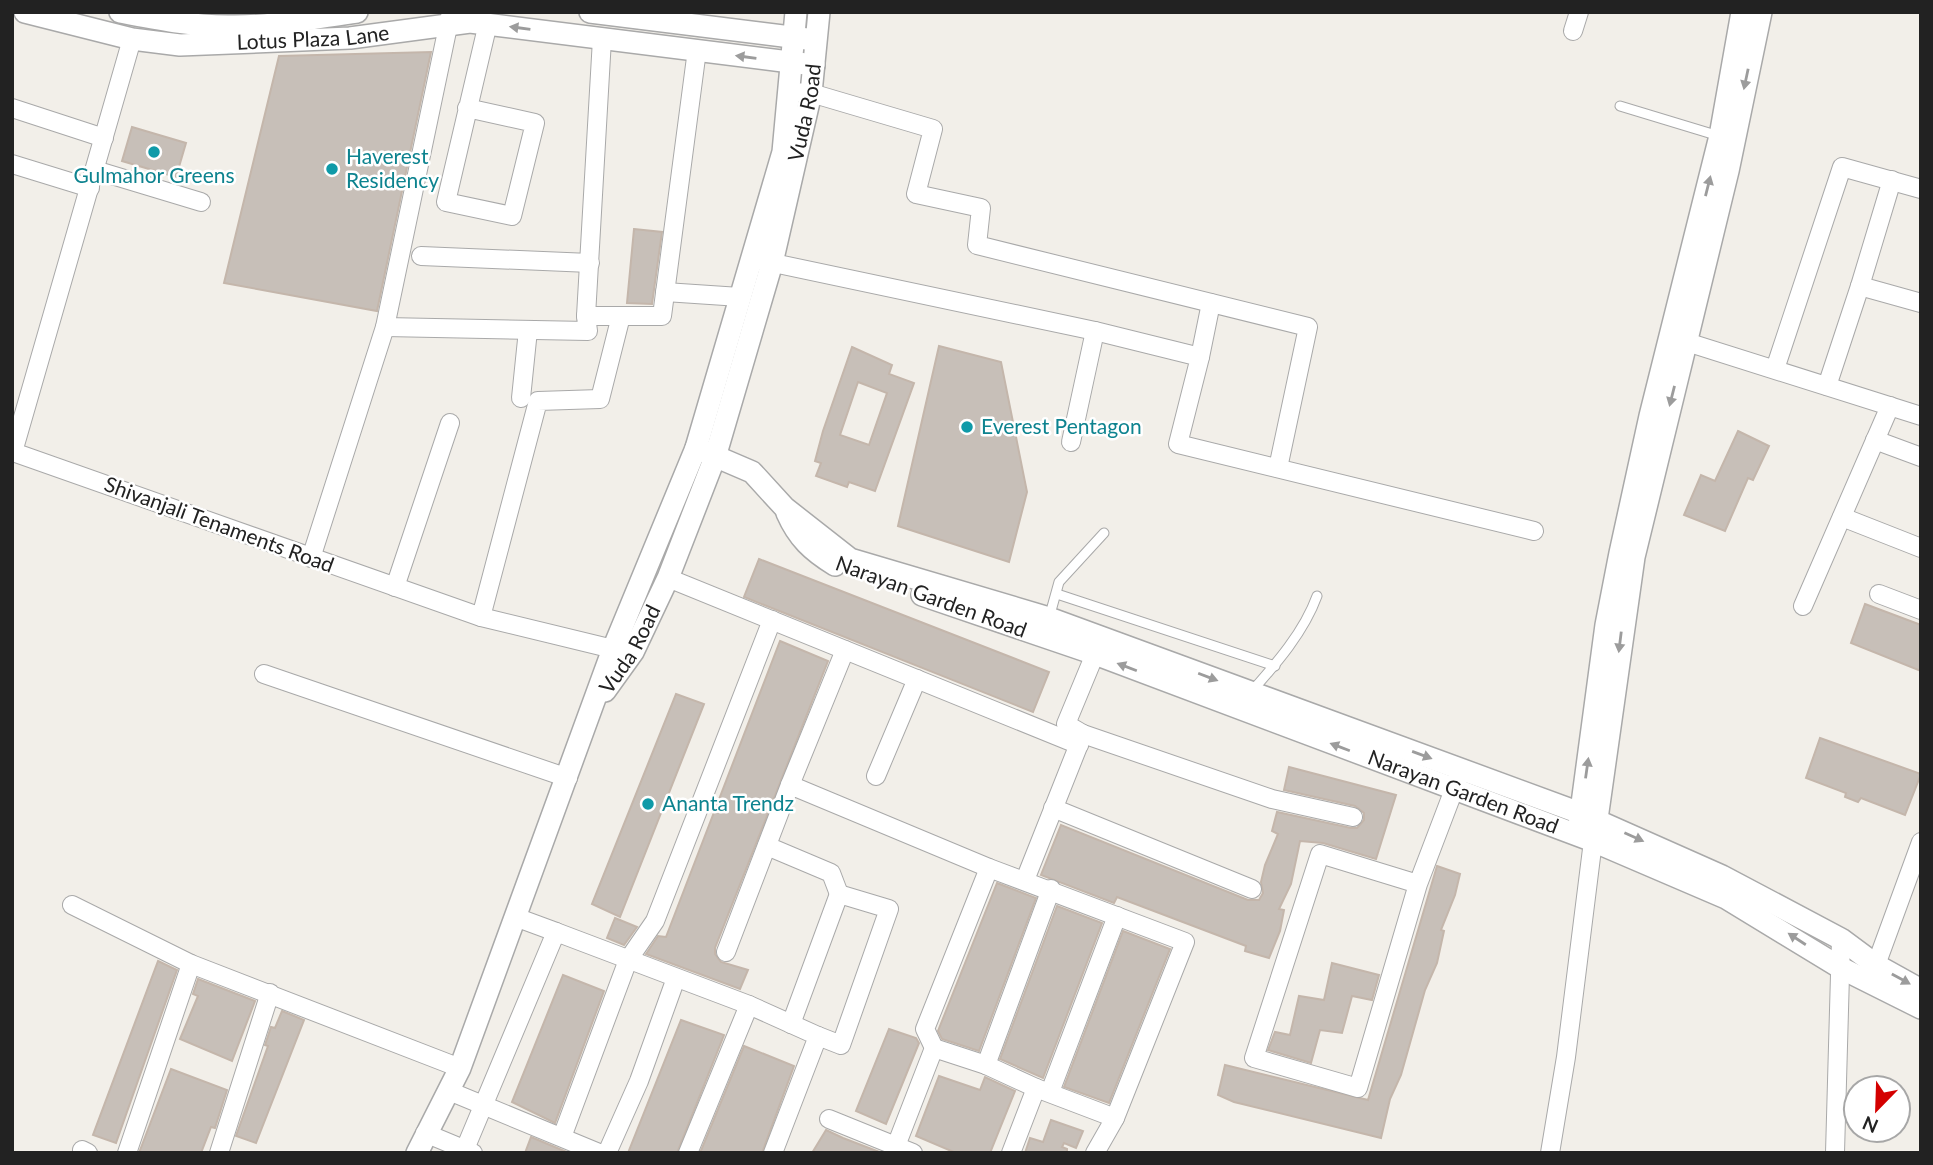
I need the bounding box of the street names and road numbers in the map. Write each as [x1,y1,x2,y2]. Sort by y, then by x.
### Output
street label: Lotus Plaza Lane [236,19,391,54]
street label: Vuda Road [782,63,825,164]
street label: Shivanjali Tenaments Road [101,470,338,577]
street label: Narayan Garden Road [833,549,1030,642]
street label: Vuda Road [593,600,665,698]
street label: Narayan Garden Road [1365,744,1562,838]

